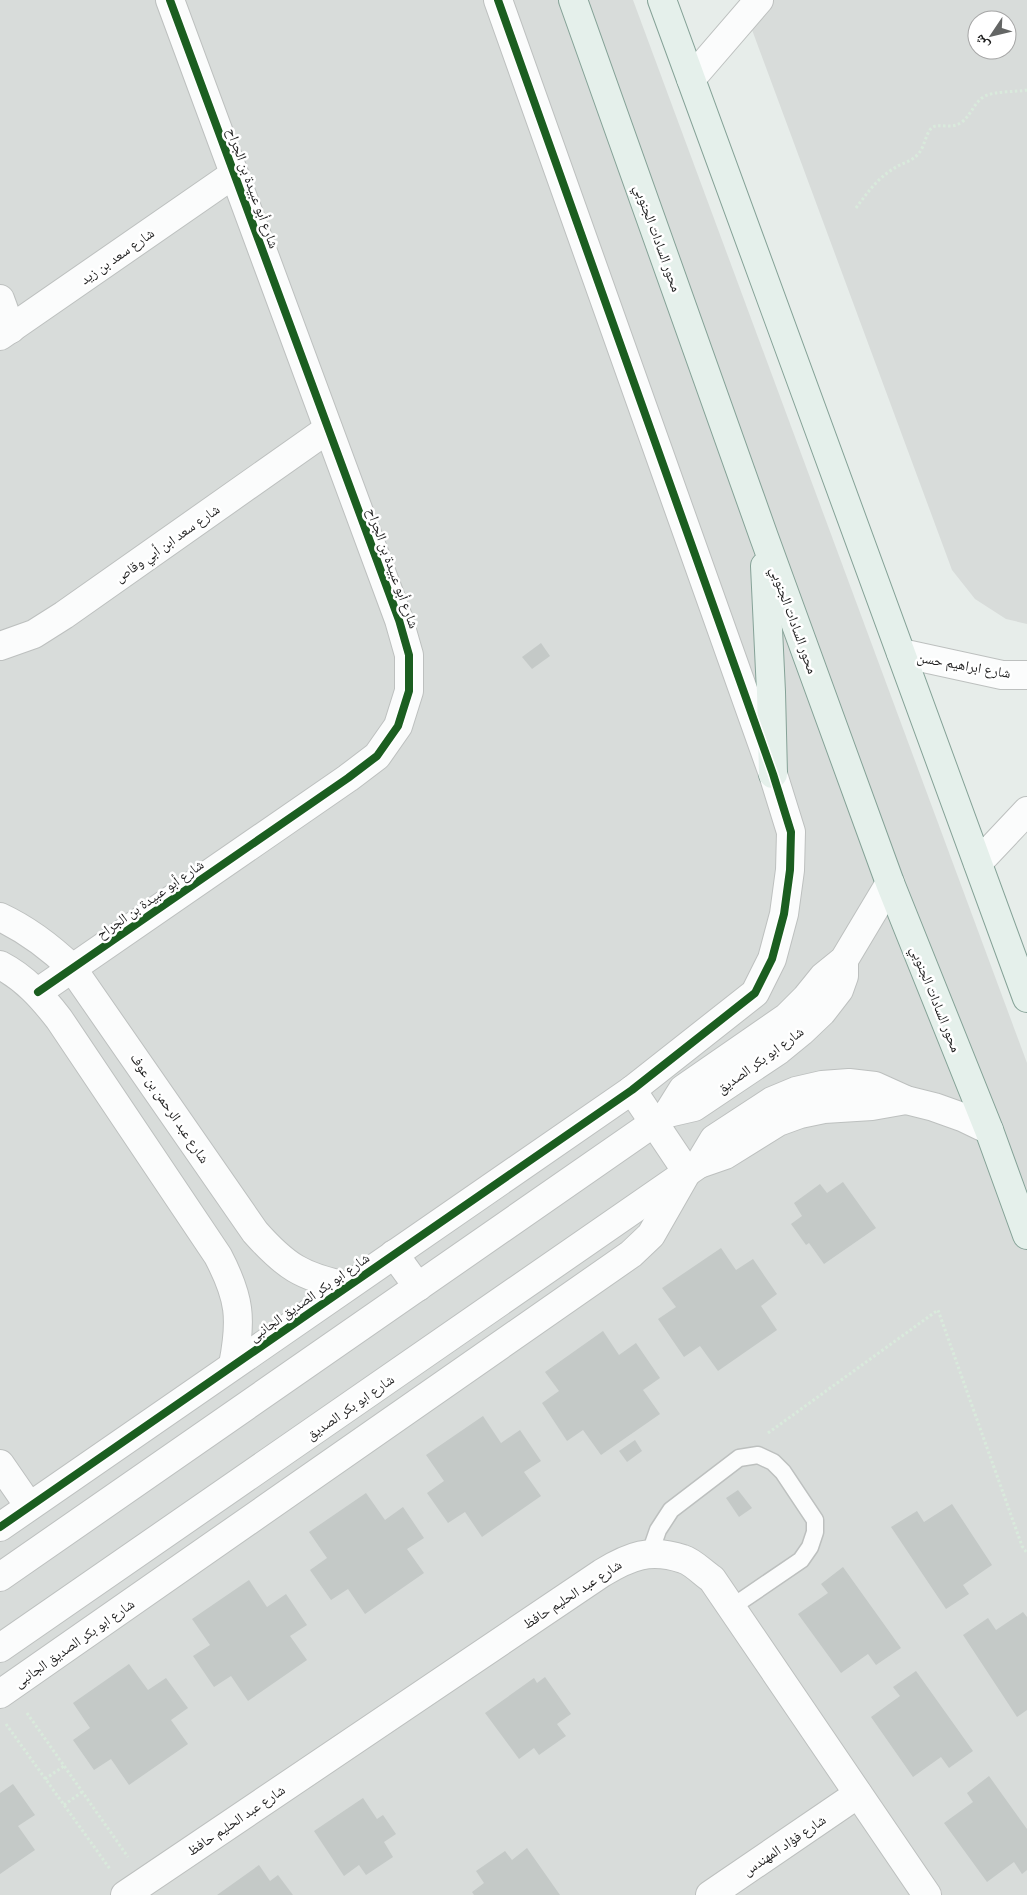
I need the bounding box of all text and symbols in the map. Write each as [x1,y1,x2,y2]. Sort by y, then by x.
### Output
north arrow [967,10,1017,60]
text: ش [970,31,993,54]
street label: شارع أبو عبيدة بن الجراح [222,125,283,251]
street label: محور السادات الجنوبي [628,182,686,295]
street label: شارع سعد بن زيد [76,224,158,289]
street label: شارع سعد ابن أبي وقاص [111,500,225,588]
street label: شارع أبو عبيدة بن الجراح [362,505,423,631]
street label: محور السادات الجنوبي [764,564,822,677]
street label: شارع ابراهيم حسن [915,648,1012,683]
street label: شارع أبو عبيدة بن الجراح [93,855,208,944]
street label: محور السادات الجنوبي [904,943,965,1056]
street label: شارع ابو بكر الصديق [713,1022,808,1098]
street label: شارع عبد الرحمن بن عوف [126,1049,214,1167]
street label: شارع ابو بكر الصديق الجانبى [245,1249,373,1346]
street label: شارع ابو بكر الصديق [303,1370,398,1445]
street label: شارع عبد الحليم حافظ [519,1555,625,1634]
street label: شارع ابو بكر الصديق الجانبى [10,1595,138,1692]
street label: شارع عبد الحليم حافظ [183,1781,289,1860]
street label: شارع فؤاد المهندس [739,1810,830,1880]

